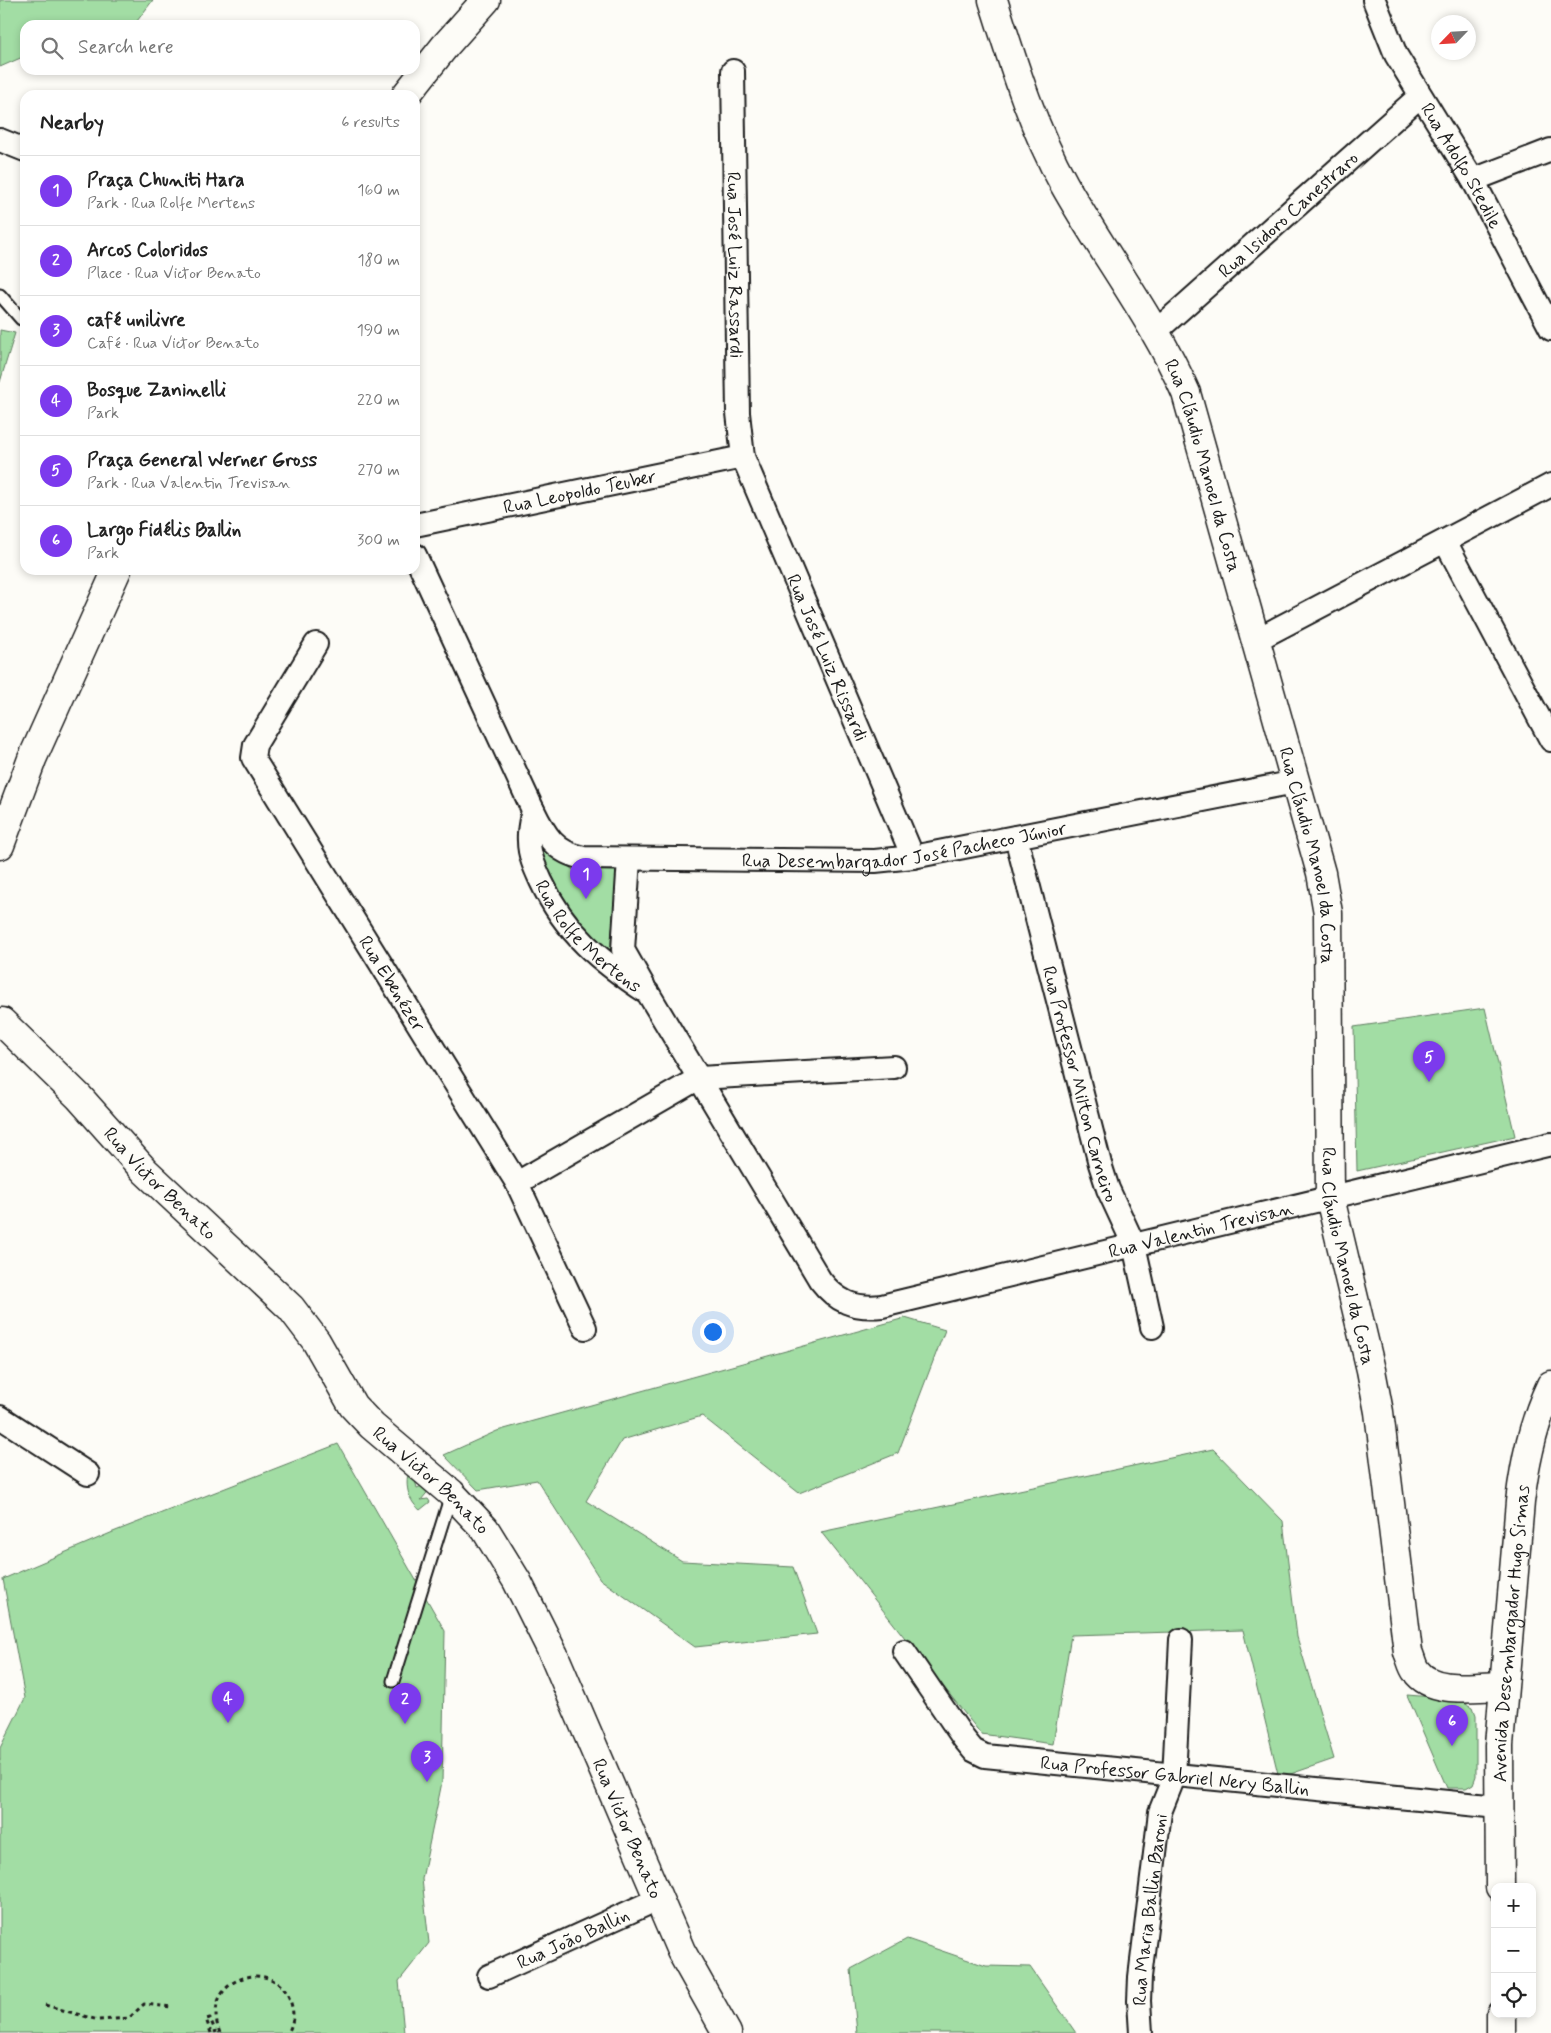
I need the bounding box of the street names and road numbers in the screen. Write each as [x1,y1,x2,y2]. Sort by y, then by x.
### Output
street label: Rua Adolfo Stedile [1414,98,1507,234]
street label: Rua Isidoro Canestraro [1213,146,1364,284]
street label: Rua José Luiz Rassardi [720,172,748,358]
street label: Rua Cláudio Manoel da Costa [1158,355,1247,575]
street label: Rua Leopoldo Teuber [501,464,659,520]
street label: Rua José Luiz Rissardi [780,570,873,745]
street label: Rua Cláudio Manoel da Costa [1272,744,1340,964]
street label: Rua Desembargador José Pacheco Júnior [742,816,1069,877]
street label: Rua Rolfe Mertens [528,876,646,999]
street label: Rua Ebenézer [352,931,431,1036]
street label: Rua Professor Milton Carneiro [1036,963,1123,1206]
street label: Rua Victor Benato [97,1122,221,1246]
street label: Rua Cláudio Manoel da Costa [1316,1147,1380,1368]
street label: Rua Valentin Trevisan [1106,1196,1296,1265]
street label: Rua Victor Benato [367,1421,495,1540]
street label: Avenida Desembargador Hugo Simas [1488,1482,1536,1782]
street label: Rua Professor Gabriel Nery Ballin [1039,1751,1311,1802]
street label: Rua Victor Benato [586,1755,668,1903]
street label: Rua Maria Ballin Baroni [1128,1812,1174,2006]
street label: Rua João Ballin [513,1903,634,1976]

